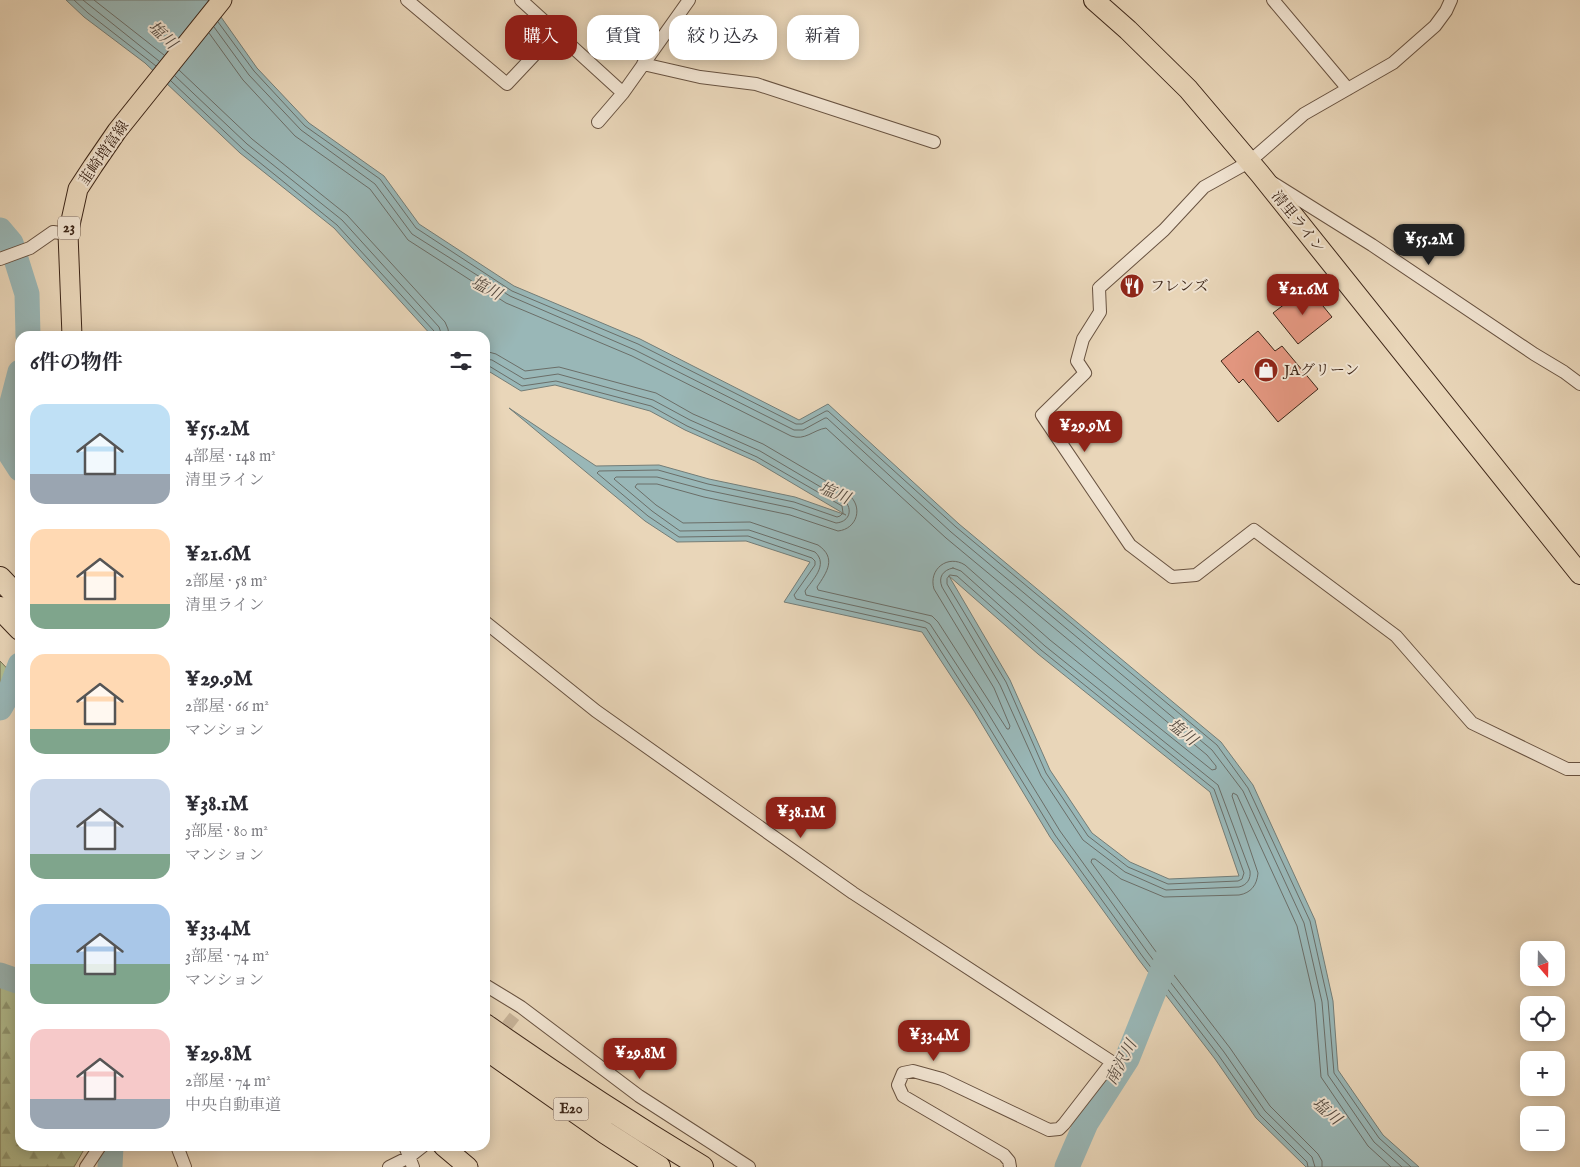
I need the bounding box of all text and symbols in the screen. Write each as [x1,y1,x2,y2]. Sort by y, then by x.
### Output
chip: 購入 [505,15,577,60]
chip: 賃貸 [587,15,659,60]
chip: 絞り込み [669,15,777,60]
chip: 新着 [787,15,859,60]
water label: 塩川 [143,18,182,56]
street label: 韮崎増富線 [75,117,133,189]
street label: 清里ライン [1267,187,1329,257]
road number: 23 [58,217,80,240]
pin: ¥55.2M [1388,224,1470,266]
text: ¥55.2M [1404,230,1454,250]
water label: 塩川 [467,273,507,306]
restaurant icon: フレンズ [1119,273,1145,299]
pin: ¥21.6M [1262,274,1344,316]
place label: フレンズ [1150,277,1209,296]
text: ¥21.6M [1278,280,1328,300]
icon: filters [447,347,475,375]
text: 6件の物件 [30,350,123,377]
shop icon: JAグリーン [1253,357,1279,383]
place label: JAグリーン [1282,361,1360,380]
pin: ¥29.9M [1044,410,1126,453]
text: ¥55.2M [185,416,250,443]
text: ¥29.9M [1059,417,1111,437]
icon: home [70,424,130,484]
text: 4部屋 · 148 m² [185,447,276,467]
text: 清里ライン [185,471,265,491]
water label: 塩川 [815,479,854,510]
text: ¥21.6M [185,541,251,568]
icon: home [70,549,130,609]
text: 2部屋 · 58 m² [185,572,267,592]
text: 清里ライン [185,596,265,616]
text: ¥29.9M [185,666,253,693]
icon: home [70,674,130,734]
text: 2部屋 · 66 m² [185,697,269,717]
water label: 塩川 [1163,715,1202,752]
text: マンション [185,721,264,741]
text: ¥38.1M [185,791,248,818]
pin: ¥38.1M [760,796,842,839]
icon: home [70,799,130,859]
text: ¥38.1M [777,803,825,823]
text: 3部屋 · 80 m² [185,822,268,842]
text: マンション [185,846,264,866]
text: ¥33.4M [185,916,251,943]
icon: home [70,924,130,984]
north arrow [1520,941,1565,986]
map controls [1520,941,1565,1151]
text: 3部屋 · 74 m² [185,947,269,967]
text: マンション [185,971,264,991]
button: locate [1520,996,1565,1041]
pin: ¥33.4M [893,1020,975,1062]
text: ¥33.4M [909,1026,959,1046]
water label: 南沢川 [1102,1035,1143,1089]
pin: ¥29.8M [599,1038,681,1080]
text: ¥29.8M [185,1041,252,1068]
text: ¥29.8M [615,1044,665,1064]
icon: home [70,1049,130,1109]
button: + [1520,1051,1565,1096]
text: 2部屋 · 74 m² [185,1072,271,1092]
water label: 塩川 [1307,1094,1346,1131]
text: 中央自動車道 [185,1096,281,1116]
road number: E20 [554,1098,588,1120]
button: − [1520,1106,1565,1151]

